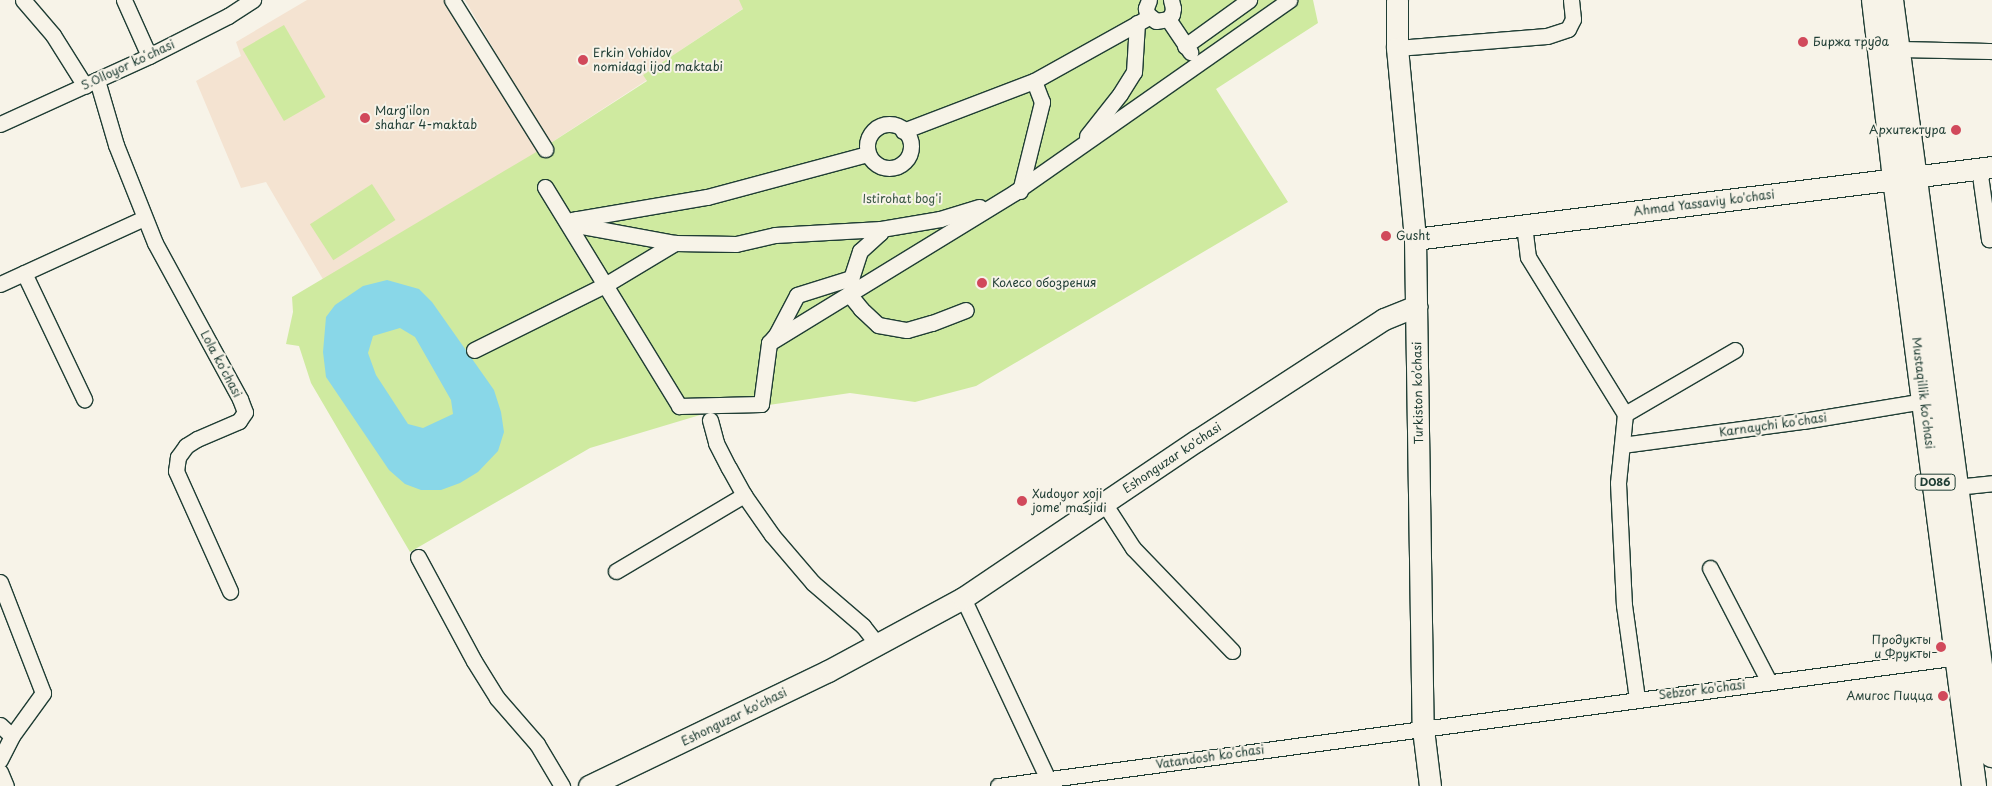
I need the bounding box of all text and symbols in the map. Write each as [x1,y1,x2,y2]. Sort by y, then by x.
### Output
place label: Биржа труда [1813,35,1890,49]
marker: Биржа труда [1797,36,1809,48]
street label: S.Olloyor koʻchasi [79,37,177,93]
place label: Erkin Vohidov nomidagi ijod maktabi [593,46,723,74]
marker: Erkin Vohidov nomidagi ijod maktabi [577,54,589,66]
place label: Marg'ilon shahar 4-maktab [375,104,477,132]
marker: Marg'ilon shahar 4-maktab [359,112,371,124]
place label: Архитектура [1869,123,1946,137]
marker: Архитектура [1950,124,1962,136]
street label: Ahmad Yassaviy ko'chasi [1632,187,1776,219]
park label: Istirohat bog'i [862,192,942,206]
place label: Gusht [1396,229,1430,243]
marker: Gusht [1380,230,1392,242]
place label: Колесо обозрения [992,276,1097,290]
marker: Колесо обозрения [976,277,988,289]
street label: Lola koʻchasi [197,328,245,400]
street label: Mustaqillik koʻchasi [1909,336,1937,450]
street label: Turkiston ko’chasi [1410,342,1426,444]
street label: Karnaychi koʻchasi [1718,410,1828,440]
street label: Eshonguzar ko'chasi [1120,420,1224,496]
road number: D086 [1914,474,1956,491]
place label: Xudoyor xoji jome' masjidi [1032,487,1107,515]
marker: Xudoyor xoji jome' masjidi [1016,495,1028,507]
place label: Продукты и Фрукты [1872,633,1931,661]
marker: Продукты и Фрукты [1935,641,1947,653]
street label: Sebzor ko'chasi [1658,678,1746,702]
street label: Eshonguzar ko'chasi [679,685,789,749]
place label: Амигос Пицца [1846,689,1933,703]
marker: Амигос Пицца [1937,690,1949,702]
street label: Vatandosh koʻchasi [1155,742,1265,772]

